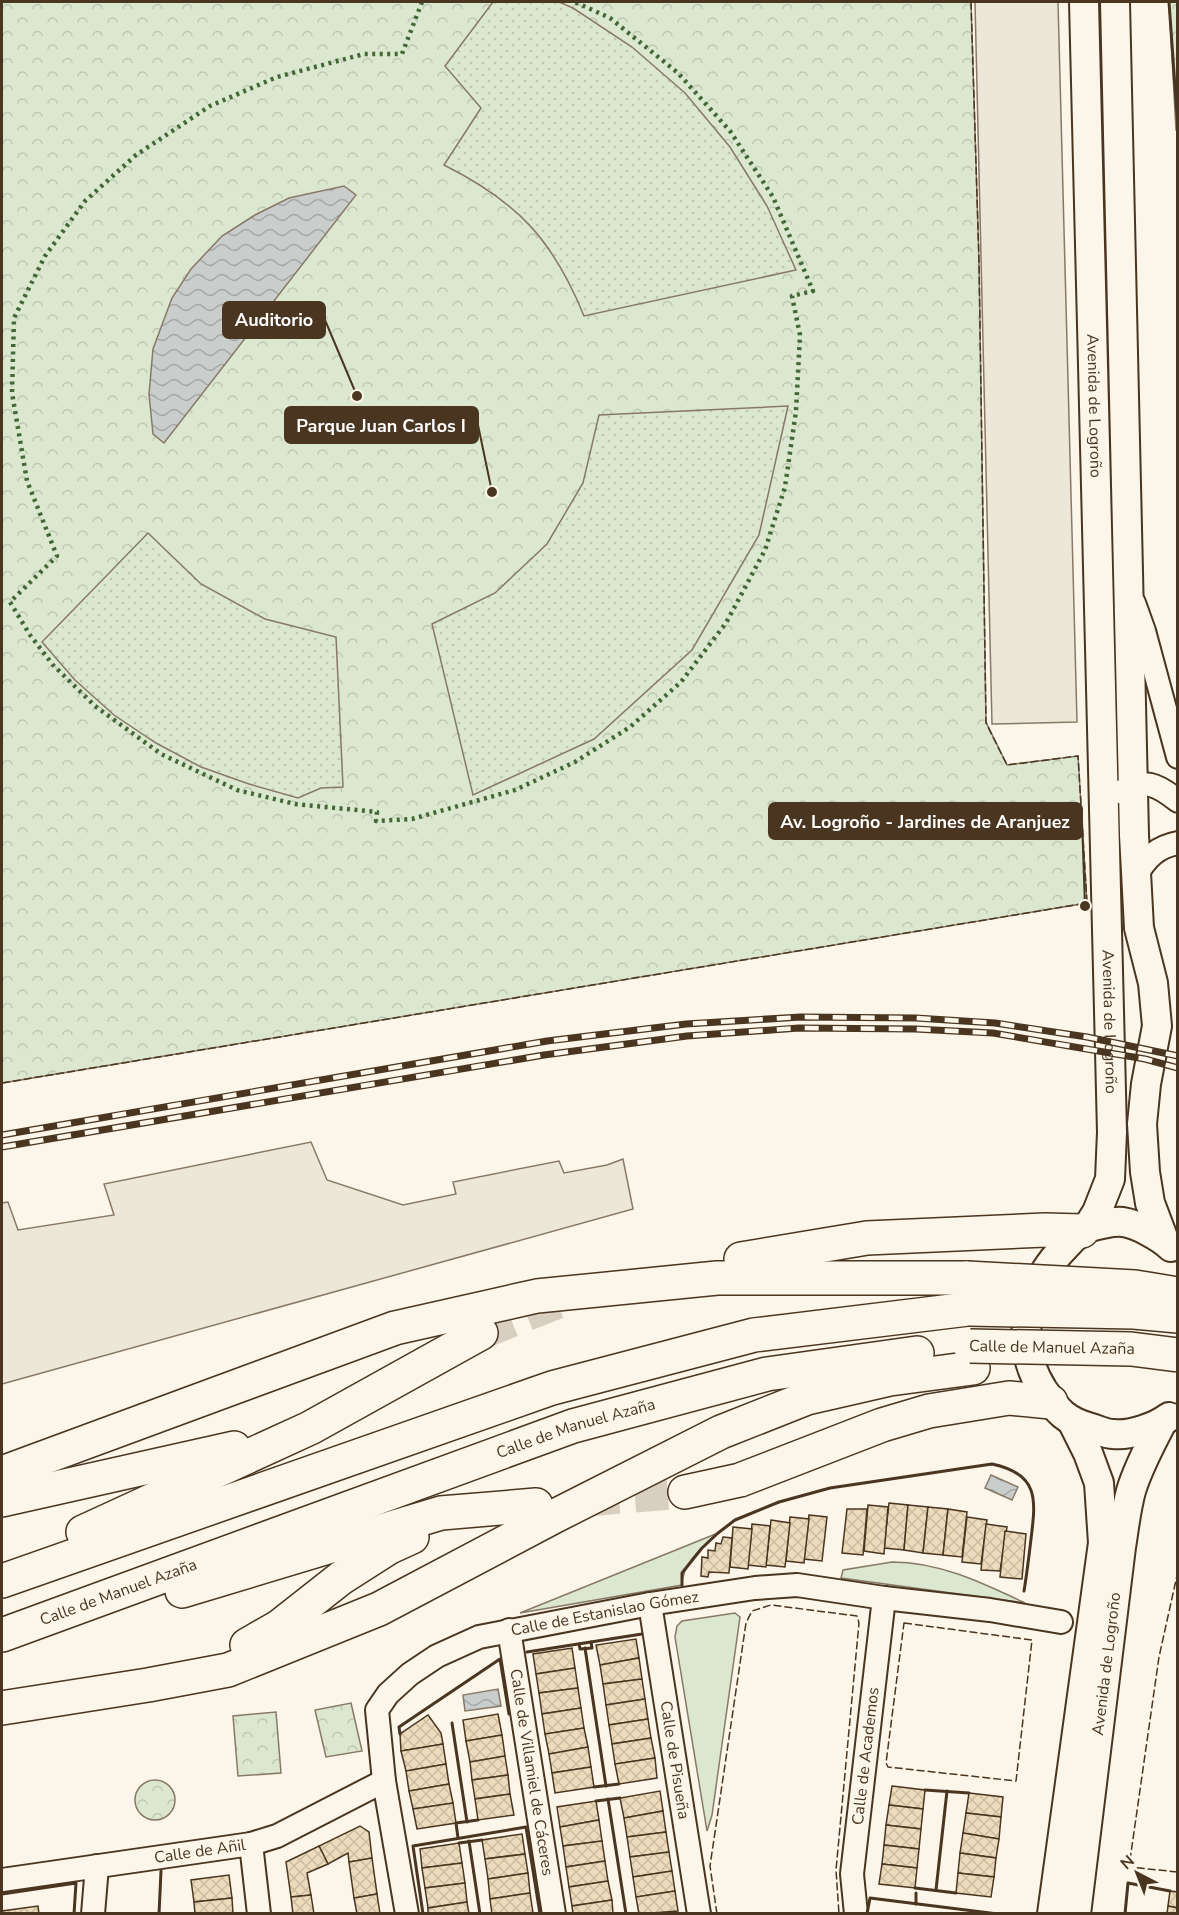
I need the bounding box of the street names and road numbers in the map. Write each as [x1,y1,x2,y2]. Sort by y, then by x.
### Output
street label: Avenida de Logroño [1081,334,1107,478]
street label: Avenida de Logroño [1096,949,1122,1094]
street label: Calle de Manuel Azaña [969,1335,1135,1360]
street label: Calle de Manuel Azaña [493,1393,658,1464]
street label: Calle de Manuel Azaña [37,1554,200,1631]
street label: Calle de Estanislao Gómez [509,1586,700,1642]
street label: Avenida de Logroño [1087,1591,1126,1737]
street label: Calle de Villamiel de Cáceres [504,1667,559,1877]
street label: Calle de Academos [847,1686,885,1826]
street label: Calle de Pisueña [654,1699,695,1821]
street label: Calle de Añil [153,1834,247,1869]

